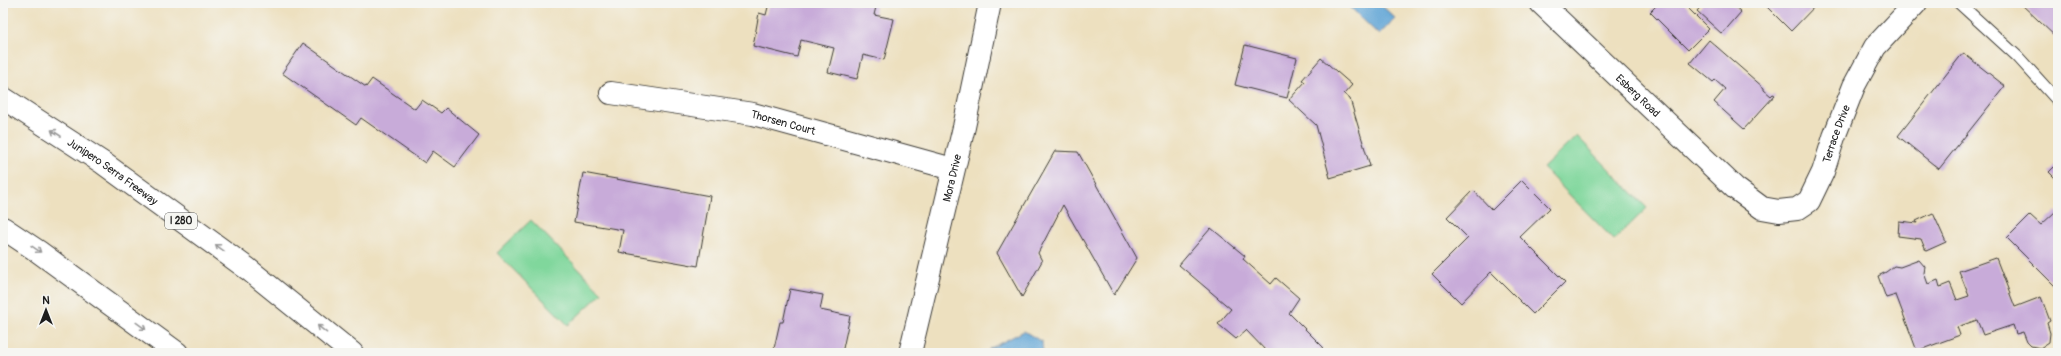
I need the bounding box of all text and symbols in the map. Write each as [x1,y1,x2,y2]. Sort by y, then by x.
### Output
street label: Esberg Road [1613,71,1663,120]
street label: Terrace Drive [1820,102,1853,164]
street label: Thorsen Court [750,107,818,138]
one-way arrow [51,129,62,137]
street label: Junipero Serra Freeway [65,135,161,208]
street label: Mora Drive [940,152,964,203]
road number: I 280 [165,213,197,229]
one-way arrow [214,244,225,252]
one-way arrow [30,246,42,254]
north arrow [26,290,66,330]
text: N [42,294,50,307]
one-way arrow [135,322,146,330]
one-way arrow [317,324,328,333]

